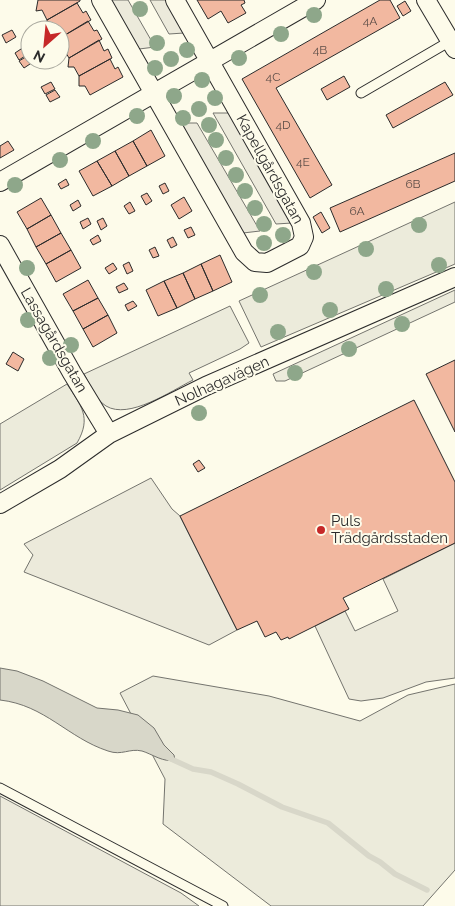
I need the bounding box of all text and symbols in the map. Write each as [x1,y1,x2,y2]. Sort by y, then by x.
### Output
house number: 4A [363,14,377,28]
north arrow [20,20,70,70]
house number: 4B [313,43,327,57]
text: N [31,47,47,66]
house number: 4C [266,70,280,84]
street label: Kapellgårdsgatan [232,111,308,227]
house number: 4D [275,118,291,132]
house number: 4E [296,155,310,169]
house number: 6B [405,177,421,191]
house number: 6A [349,204,365,218]
street label: Lassagårdsgatan [17,284,91,396]
street label: Nolhagavägen [172,352,272,410]
place label: Puls Trädgårdsstaden [331,512,448,547]
marker: Puls Trädgårdsstaden [315,524,327,536]

